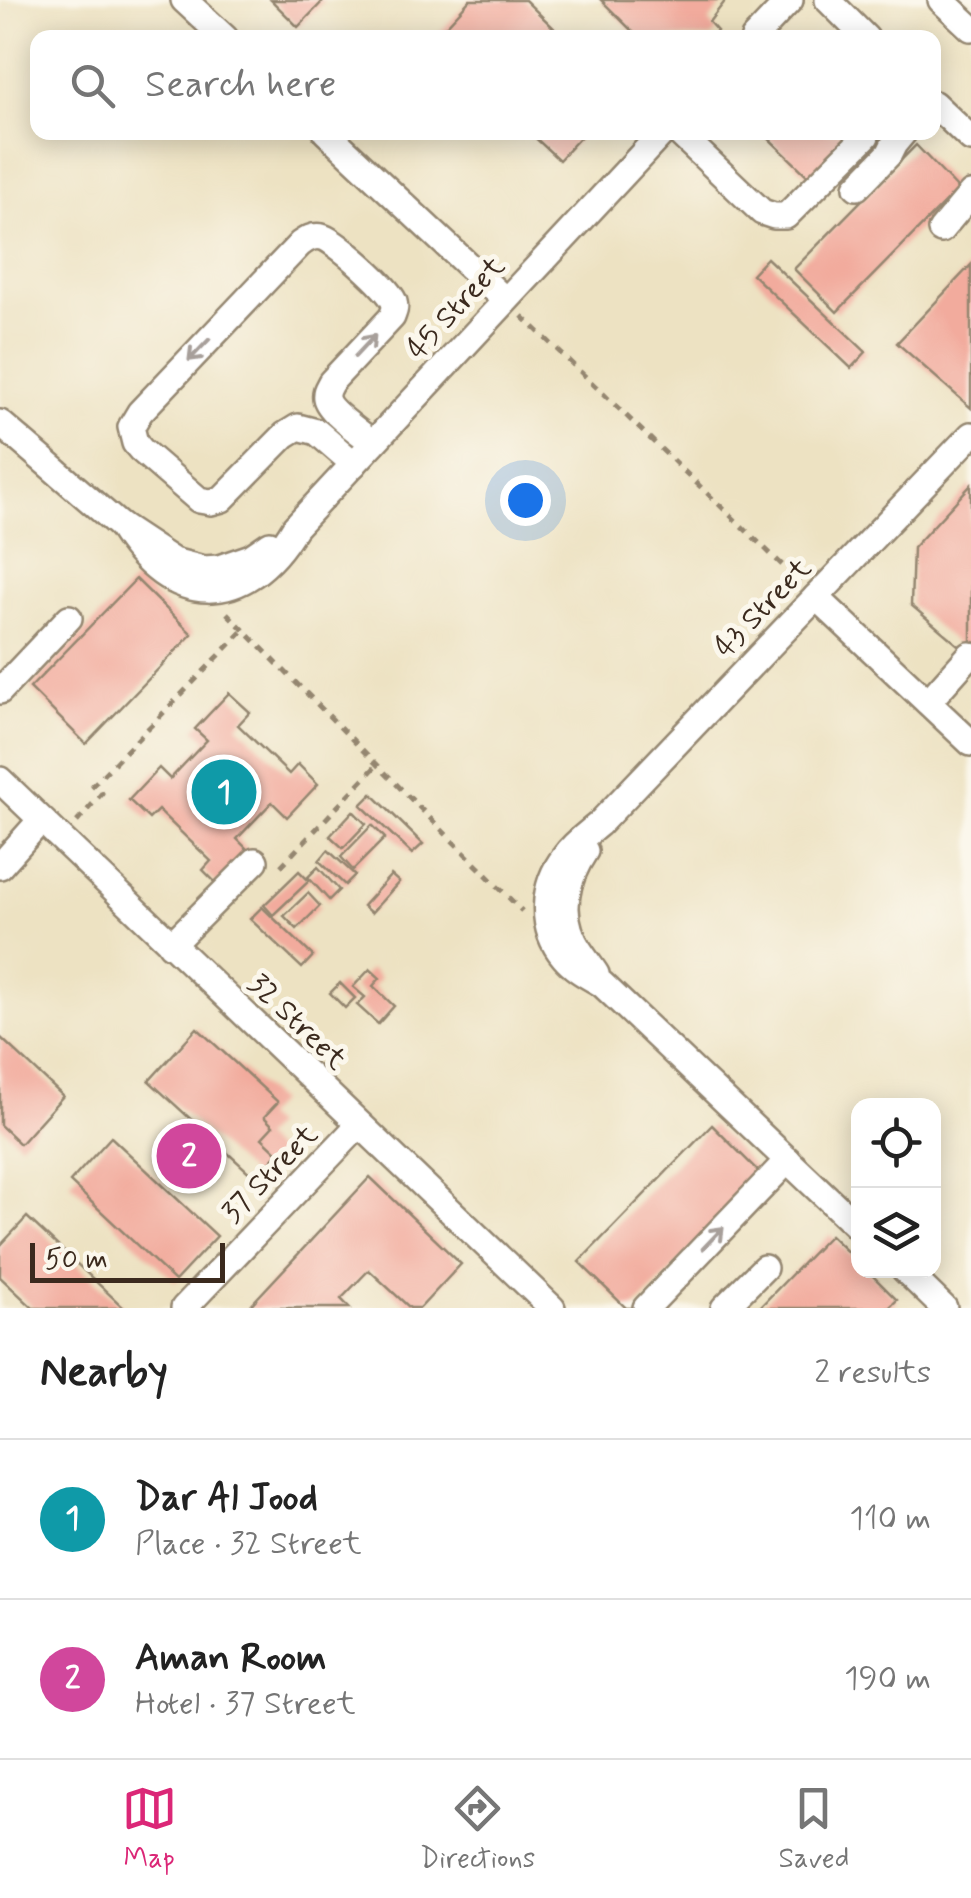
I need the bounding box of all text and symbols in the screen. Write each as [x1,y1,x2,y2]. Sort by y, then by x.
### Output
search box [30,30,941,140]
icon: search [65,58,120,113]
text: Search here [145,61,336,110]
street label: 45 Street [398,248,514,368]
one-way arrow [353,334,376,359]
one-way arrow [187,338,211,362]
your location [500,475,551,526]
street label: 43 Street [706,550,820,666]
pin: 1 [192,754,256,830]
street label: 32 Street [239,965,355,1079]
map controls [851,1098,941,1278]
button: locate [851,1098,941,1188]
street label: 37 Street [213,1116,327,1232]
pin: 2 [156,1118,222,1194]
button: layers [851,1188,941,1278]
one-way arrow [701,1226,725,1250]
scale bar [30,1238,225,1282]
text: 50 m [45,1242,108,1279]
text: Nearby [40,1346,168,1401]
text: 2 results [814,1352,931,1394]
text: Dar Al Jood [135,1474,318,1523]
text: 1 [65,1498,80,1540]
text: 110 m [850,1498,931,1540]
text: Place · 32 Street [135,1523,362,1565]
text: Aman Room [135,1634,326,1683]
text: 2 [65,1658,80,1700]
text: 190 m [844,1658,931,1700]
text: Hotel · 37 Street [135,1683,356,1725]
tab: Map [122,1781,177,1878]
tab: Directions [420,1781,535,1878]
tab: Saved [779,1781,849,1878]

